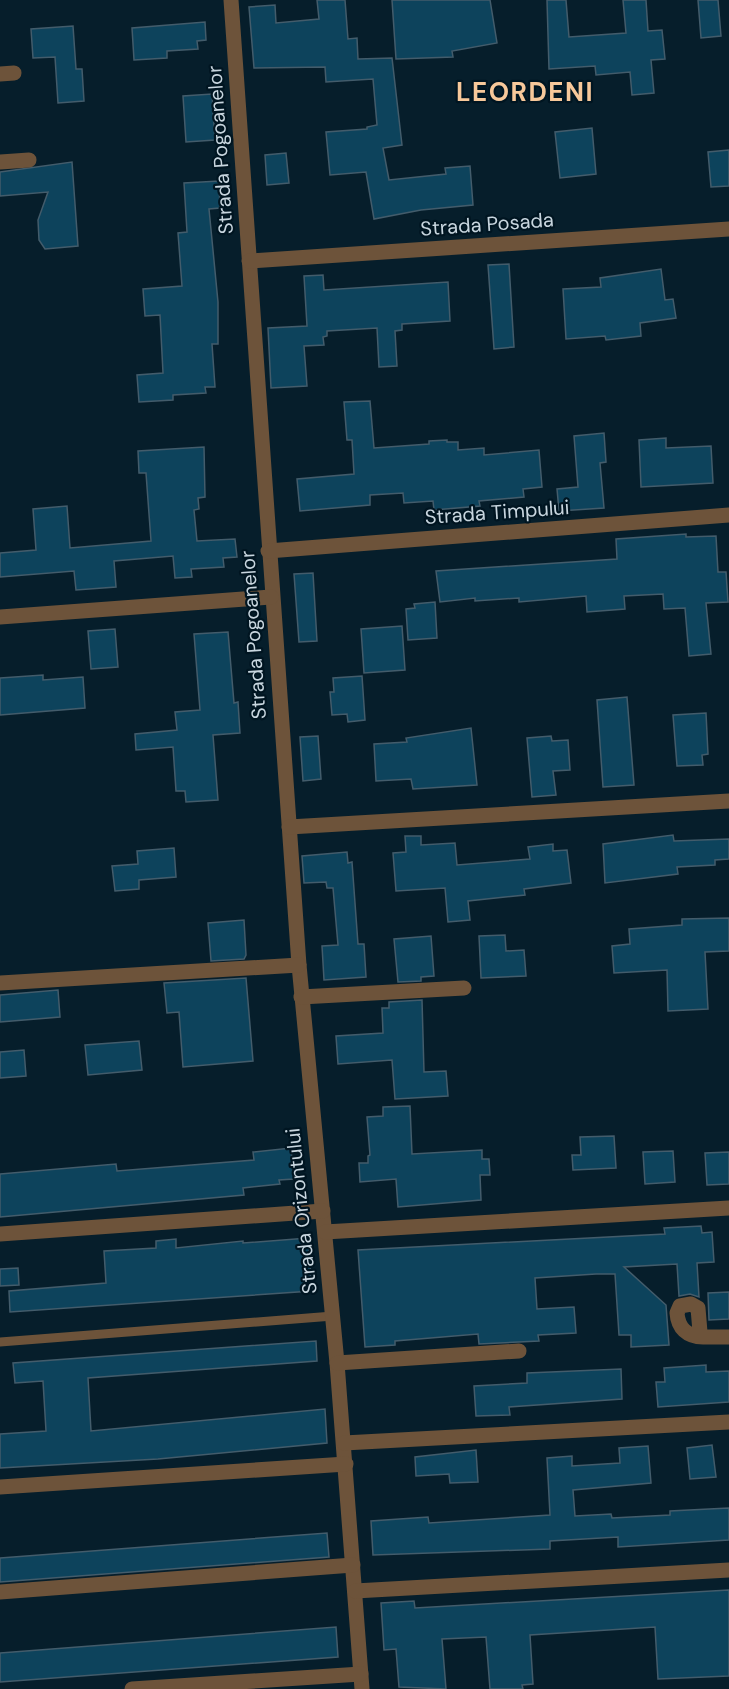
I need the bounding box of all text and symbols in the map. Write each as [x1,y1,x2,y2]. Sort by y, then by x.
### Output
street label: Strada Pogoanelor [201,65,239,235]
district label: LEORDENI [456,75,594,109]
street label: Strada Posada [419,206,555,242]
street label: Strada Timpului [424,494,570,530]
street label: Strada Pogoanelor [234,550,272,720]
street label: Strada Orizontului [279,1127,323,1295]

